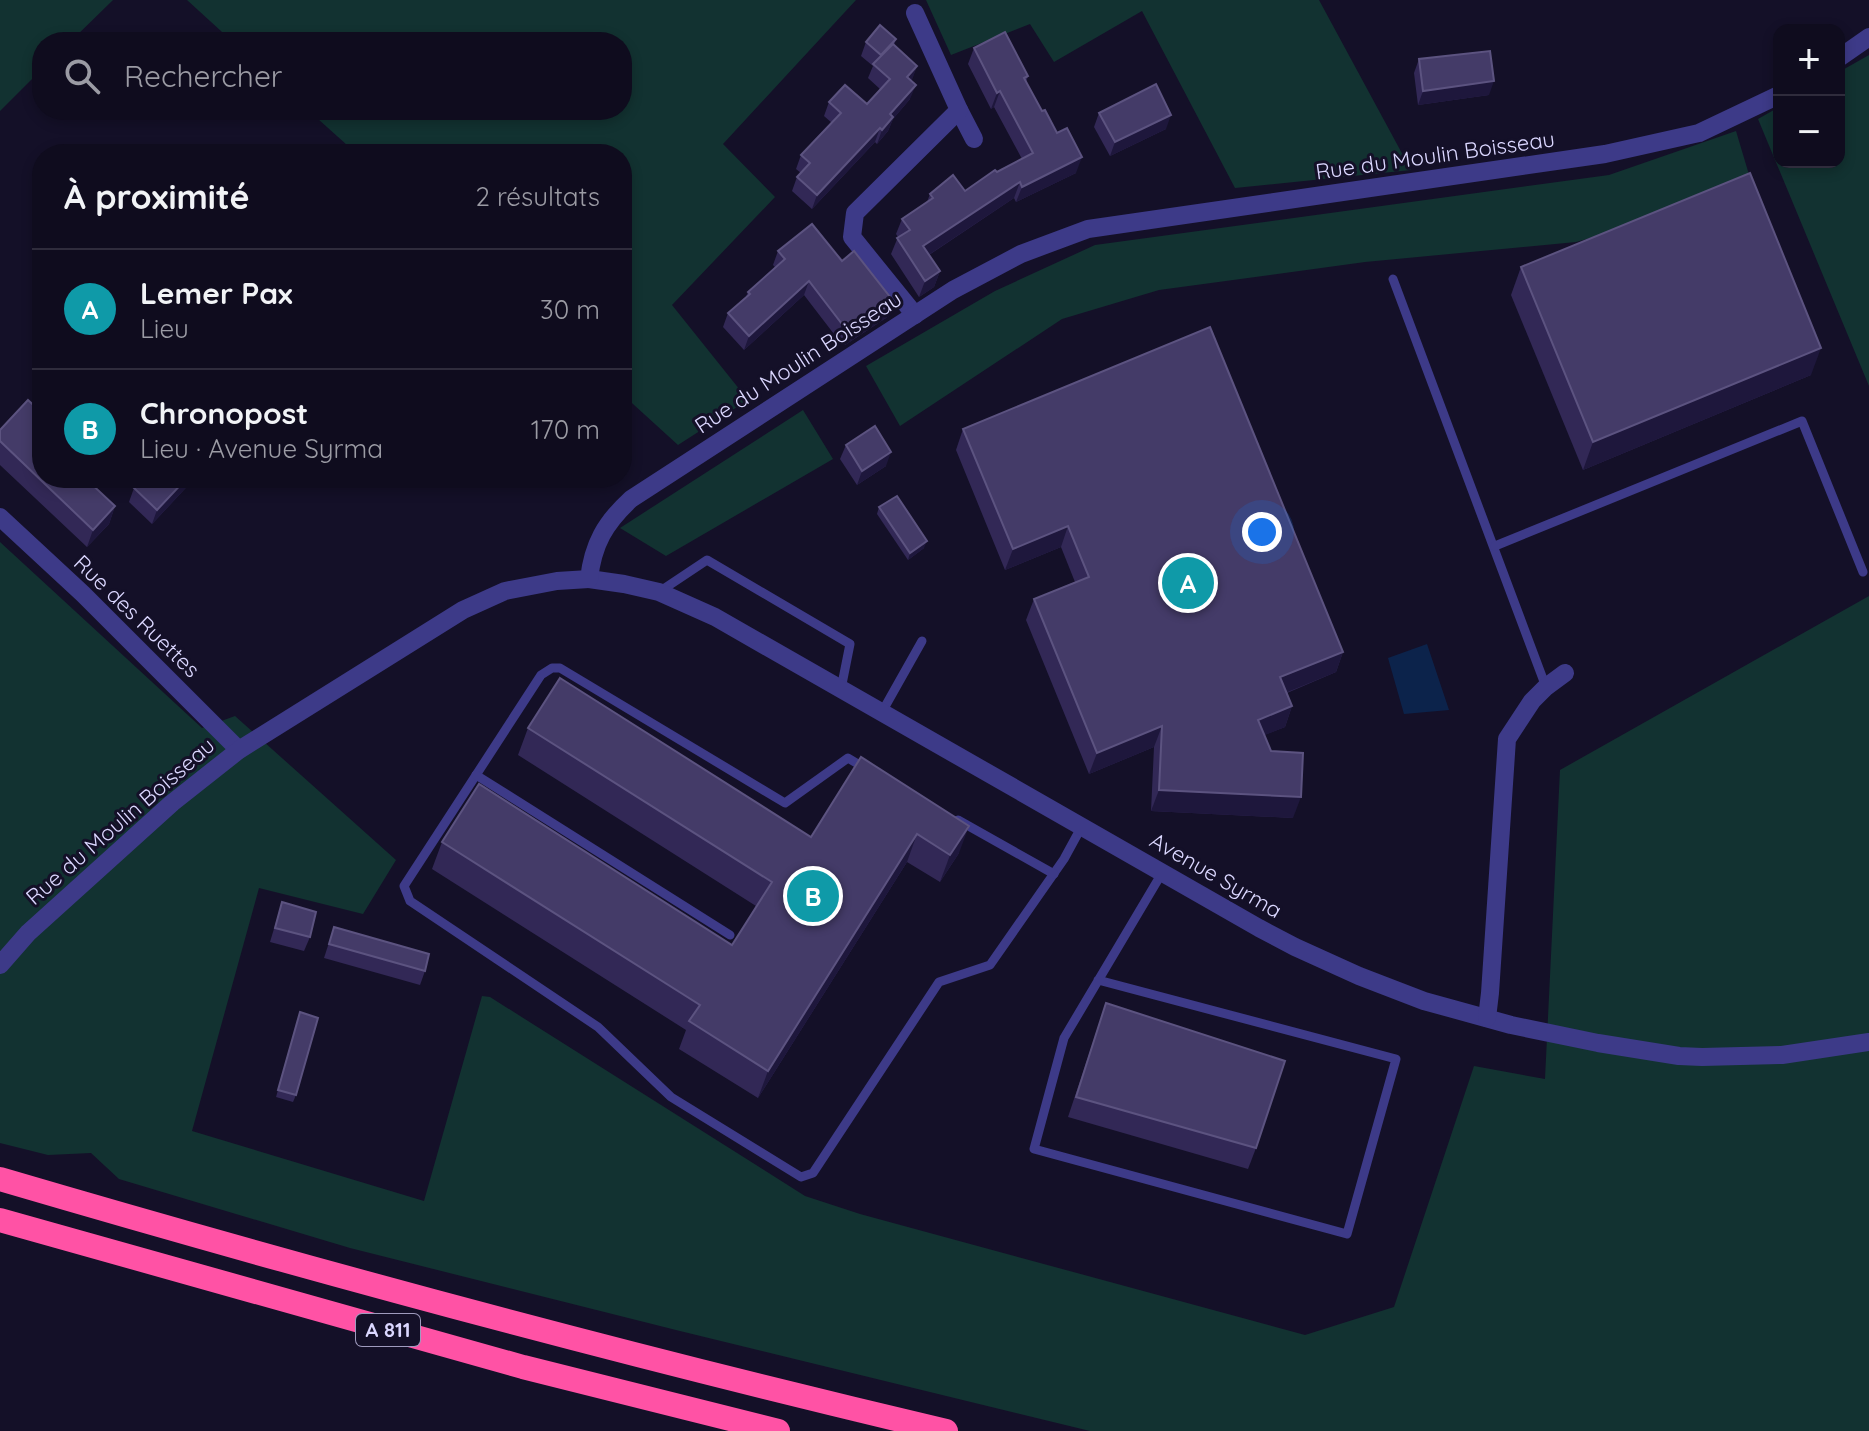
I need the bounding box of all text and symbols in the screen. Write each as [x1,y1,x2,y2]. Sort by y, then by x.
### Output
map controls [1773,24,1845,168]
button: + [1773,24,1845,96]
search box [32,32,632,120]
icon: search [60,54,104,98]
text: Rechercher [124,57,282,95]
button: − [1773,96,1845,168]
street label: Rue du Moulin Boisseau [1314,124,1556,186]
text: À proximité [64,175,250,218]
text: 2 résultats [475,180,600,213]
text: Lemer Pax [140,274,293,312]
street label: Rue du Moulin Boisseau [689,285,907,439]
text: A [82,293,98,326]
text: 30 m [540,293,600,326]
text: Lieu [140,312,189,345]
text: Chronopost [140,394,308,432]
text: B [81,413,99,446]
text: 170 m [531,413,600,446]
text: Lieu · Avenue Syrma [140,432,383,465]
your location [1242,512,1282,552]
street label: Rue des Ruettes [68,549,206,683]
pin: A [1162,553,1214,613]
street label: Rue du Moulin Boisseau [20,731,220,911]
street label: Avenue Syrma [1145,826,1287,924]
pin: B [787,866,839,926]
road number: A 811 [356,1314,420,1346]

